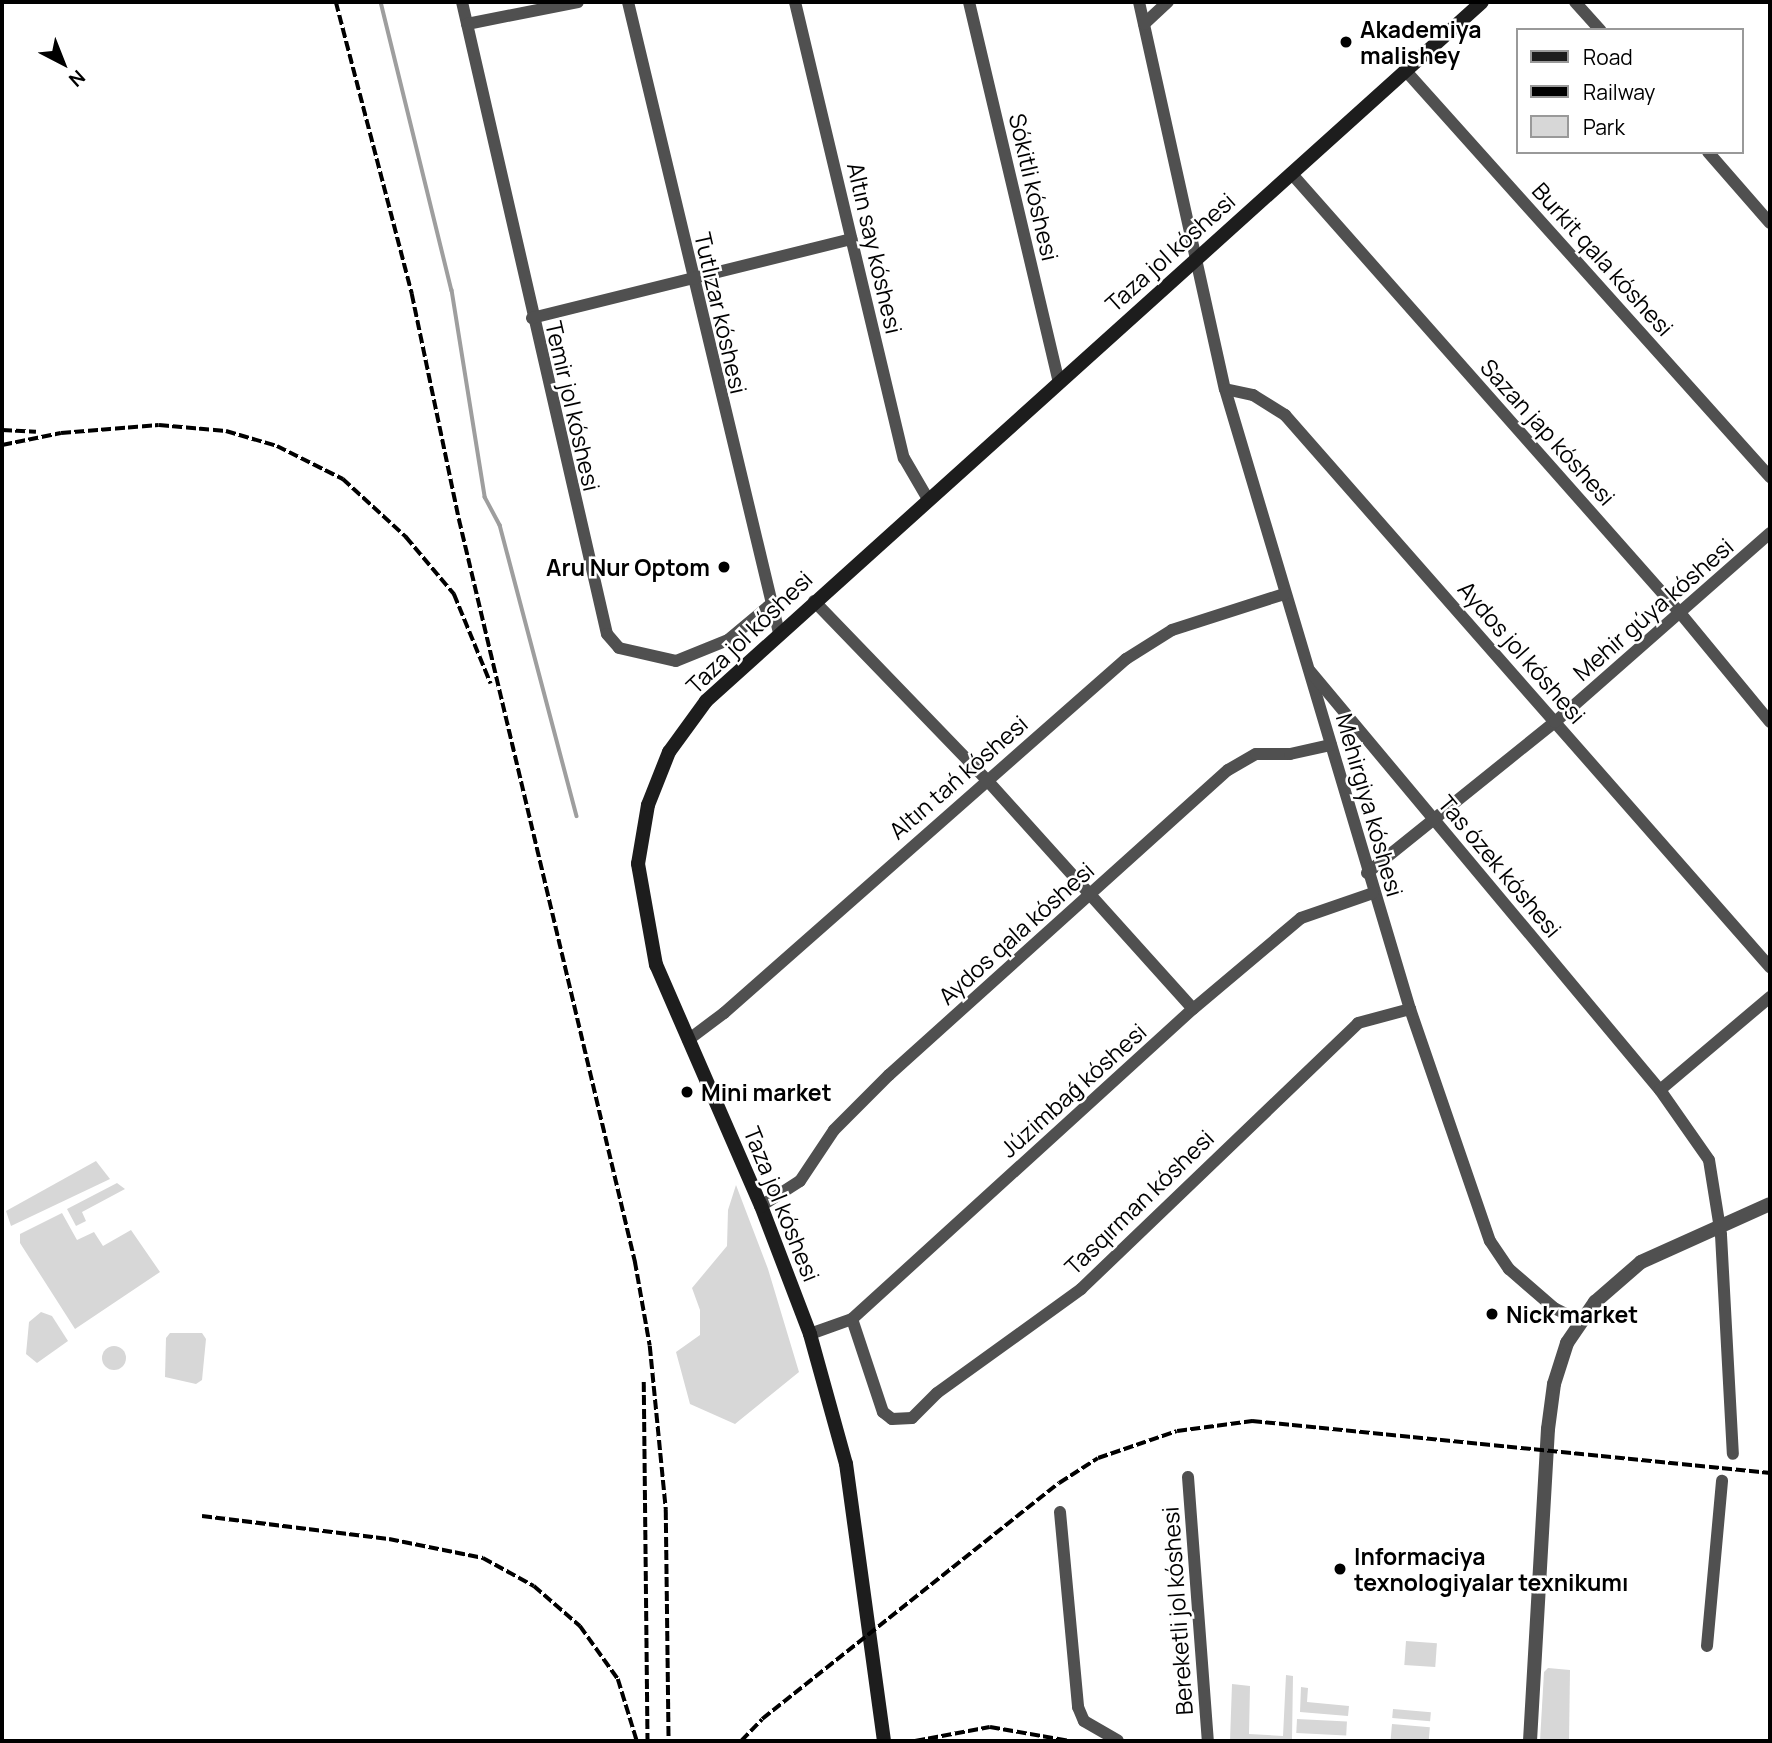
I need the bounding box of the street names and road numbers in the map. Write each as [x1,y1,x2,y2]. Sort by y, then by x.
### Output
street label: Sókitli kóshesi [1004,111,1064,263]
street label: Altın say kóshesi [842,160,908,336]
street label: Burkit qala kóshesi [1527,177,1679,341]
street label: Taza jol kóshesi [1100,187,1240,317]
street label: Tutlızar kóshesi [689,230,753,396]
street label: Temir jol kóshesi [540,318,606,494]
street label: Sazan jap kóshesi [1475,353,1621,511]
street label: Mehir gúyа kóshesi [1567,532,1739,686]
street label: Taza jol kóshesi [680,565,818,699]
street label: Aydos jol kóshesi [1453,575,1591,729]
street label: Altın tań kóshesi [883,709,1033,845]
street label: Mehirgiya kóshesi [1331,710,1409,900]
street label: Tas ózek kóshesi [1433,789,1567,943]
street label: Aydos qala kóshesi [933,856,1099,1010]
street label: Júzimbaǵ kóshesi [994,1017,1152,1163]
street label: Taza jol kóshesi [738,1123,826,1285]
street label: Tasqırman kóshesi [1059,1124,1219,1280]
street label: Bereketli jol kóshesi [1156,1506,1198,1716]

